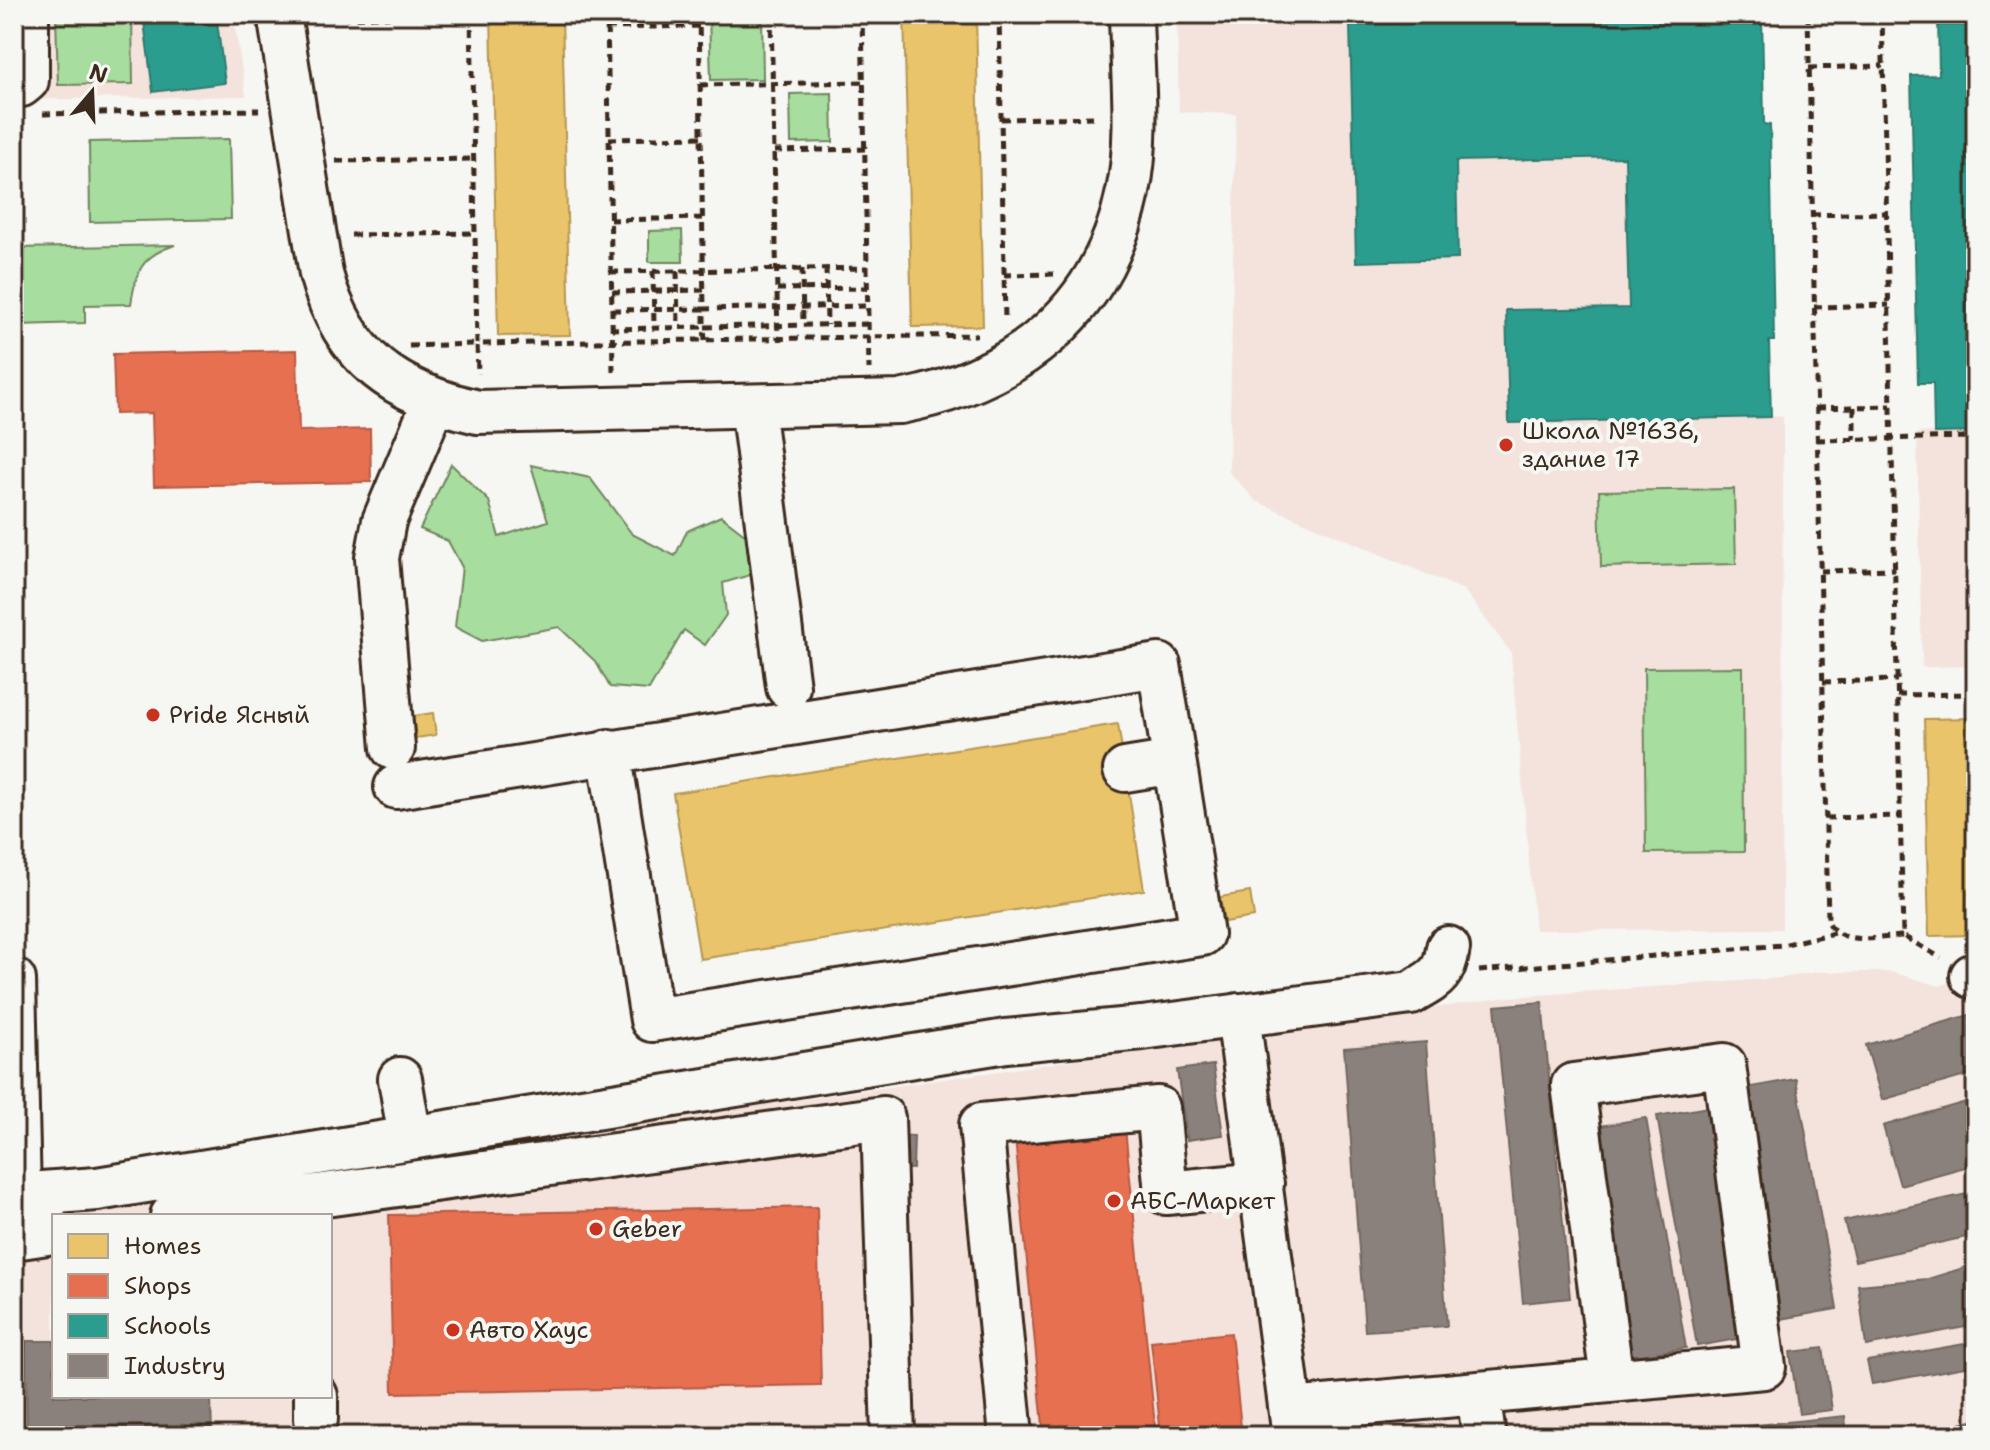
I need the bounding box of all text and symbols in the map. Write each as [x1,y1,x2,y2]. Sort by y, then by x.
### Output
north arrow [52,52,132,132]
text: N [85,57,111,90]
place label: Школа №1636, здание 17 [1522,415,1699,475]
marker: Школа №1636, здание 17 [1497,436,1515,454]
place label: Pride Ясный [169,699,310,731]
marker: Pride Ясный [144,706,162,724]
place label: АБС-Маркет [1130,1185,1276,1217]
marker: АБС-Маркет [1105,1192,1123,1210]
place label: Geber [612,1213,682,1245]
legend [52,1214,332,1398]
marker: Geber [587,1220,605,1238]
text: Homes [124,1230,202,1262]
text: Shops [124,1270,192,1302]
text: Schools [124,1310,211,1342]
place label: Авто Хаус [469,1314,589,1346]
marker: Авто Хаус [444,1321,462,1339]
text: Industry [124,1350,226,1382]

